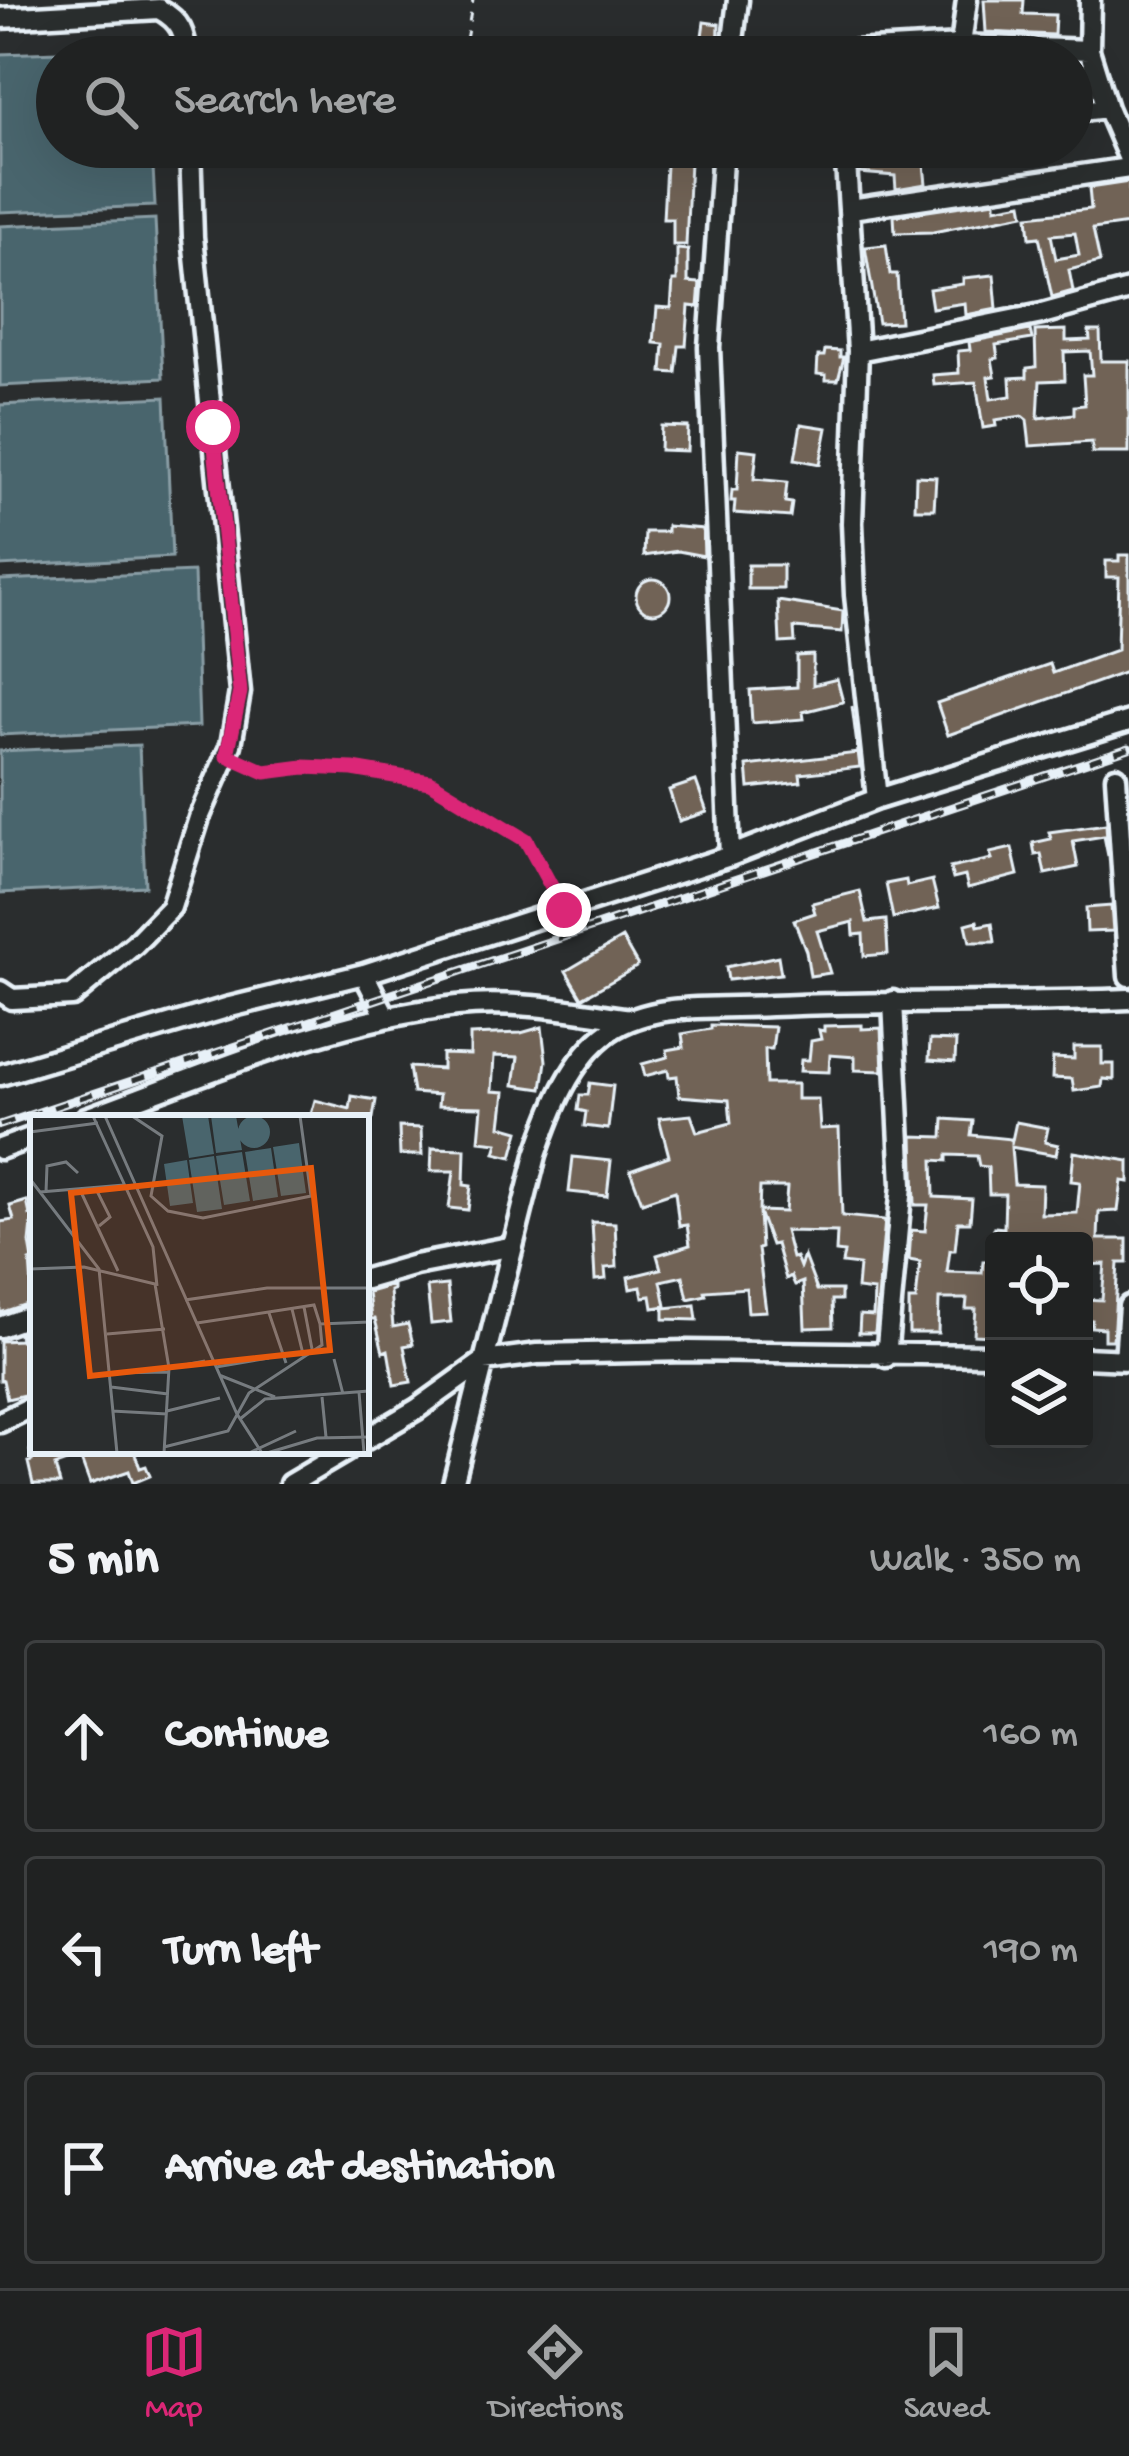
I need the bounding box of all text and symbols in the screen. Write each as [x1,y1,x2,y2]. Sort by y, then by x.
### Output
search box [36,36,1093,168]
icon: search [78,69,144,135]
text: Search here [174,76,396,129]
route start [186,400,240,454]
route end [537,883,591,937]
inset map [30,1115,369,1454]
map controls [985,1232,1093,1448]
button: locate [985,1232,1093,1340]
button: layers [985,1340,1093,1448]
text: 5 min [48,1532,158,1592]
text: Walk · 350 m [870,1539,1081,1585]
icon: ahead [51,1703,117,1769]
text: Continue [165,1710,328,1763]
text: 160 m [983,1713,1078,1759]
icon: left [51,1919,117,1985]
text: Turn left [165,1926,317,1979]
text: 190 m [984,1929,1078,1975]
icon: arrive [51,2135,117,2201]
text: Arrive at destination [165,2142,554,2195]
tab: Map [141,2319,207,2429]
tab: Directions [488,2319,622,2429]
tab: Saved [904,2319,988,2429]

